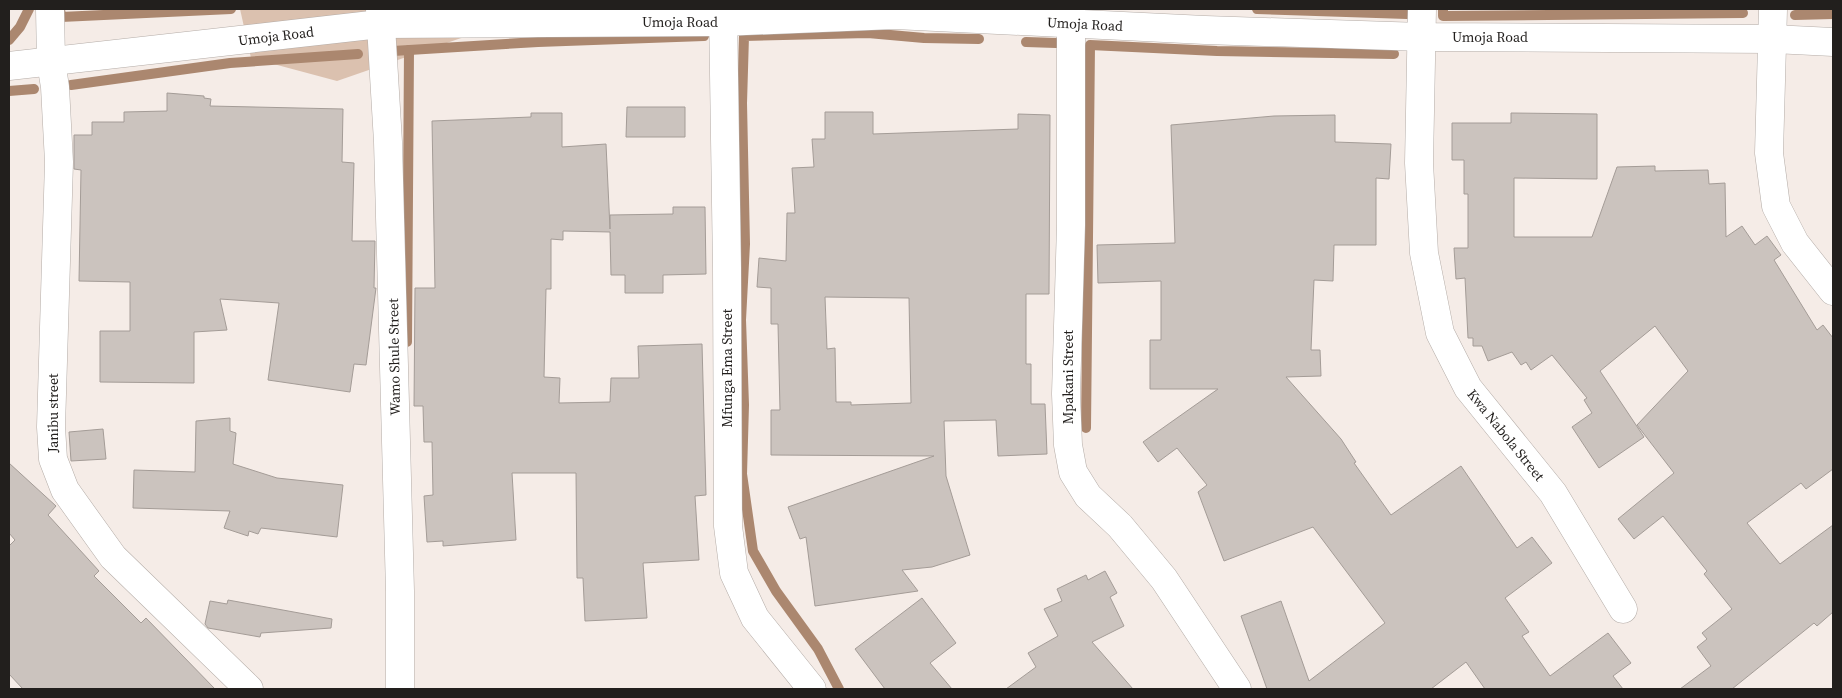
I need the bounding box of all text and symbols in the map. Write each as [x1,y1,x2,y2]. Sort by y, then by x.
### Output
street label: Umoja Road [642,12,718,32]
street label: Umoja Road [1046,12,1124,36]
street label: Umoja Road [237,21,315,51]
street label: Umoja Road [1452,27,1528,47]
street label: Wamo Shule Street [383,298,405,416]
street label: Mfunga Ema Street [717,308,737,427]
street label: Mpakani Street [1058,329,1078,424]
street label: Janibu street [43,373,63,454]
street label: Kwa Nabola Street [1463,385,1550,485]

